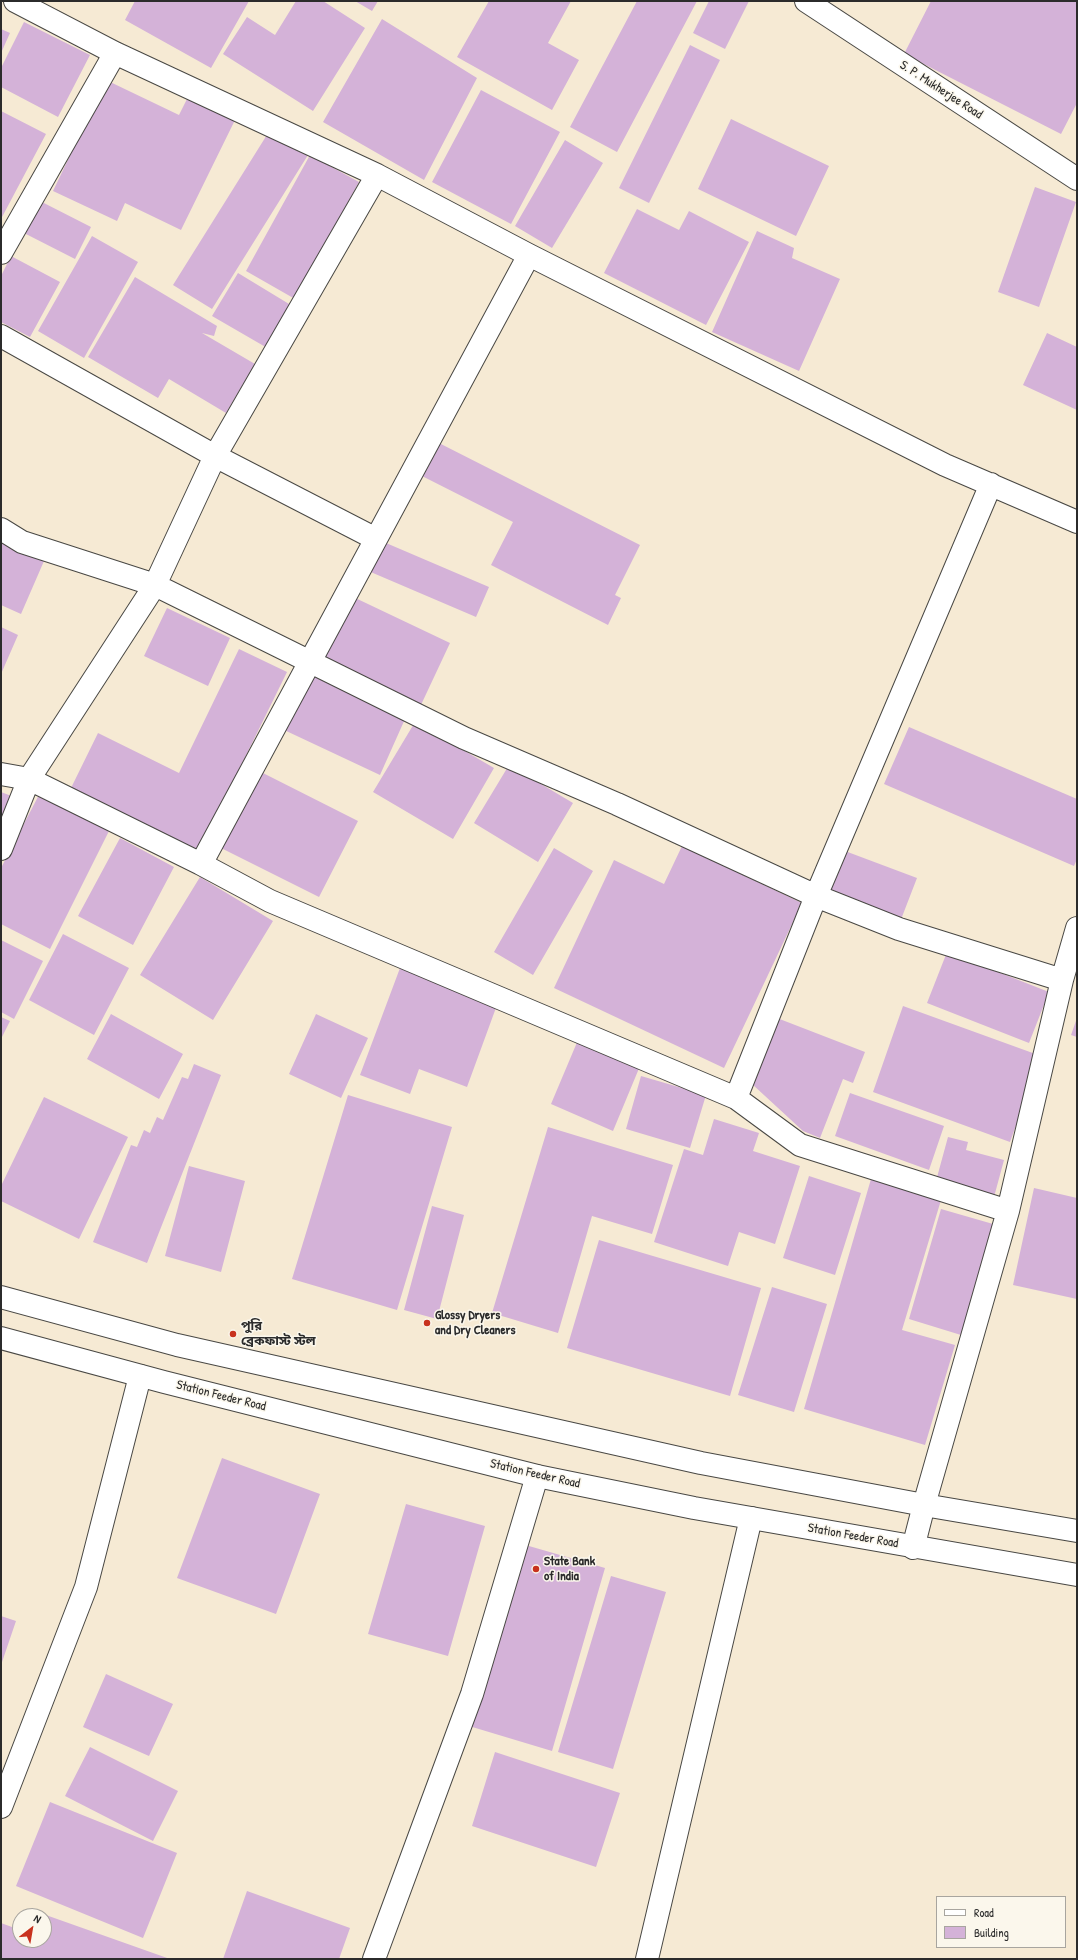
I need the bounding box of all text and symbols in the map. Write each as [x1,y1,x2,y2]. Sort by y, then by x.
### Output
street label: S. P. Mukherjee Road [897,57,985,123]
place label: Glossy Dryers and Dry Cleaners [435,1308,516,1339]
marker: Glossy Dryers and Dry Cleaners [422,1318,432,1328]
place label: পুরি ব্রেকফাস্ট স্টল [241,1319,316,1350]
marker: পুরি ব্রেকফাস্ট স্টল [228,1329,238,1339]
street label: Station Feeder Road [175,1377,267,1415]
street label: Station Feeder Road [489,1456,581,1492]
street label: Station Feeder Road [806,1520,900,1552]
place label: State Bank of India [544,1554,595,1585]
marker: State Bank of India [531,1564,541,1574]
legend [936,1896,1066,1948]
text: Road [974,1904,994,1921]
north arrow [12,1908,52,1948]
text: N [32,1911,44,1926]
text: Building [974,1924,1009,1941]

